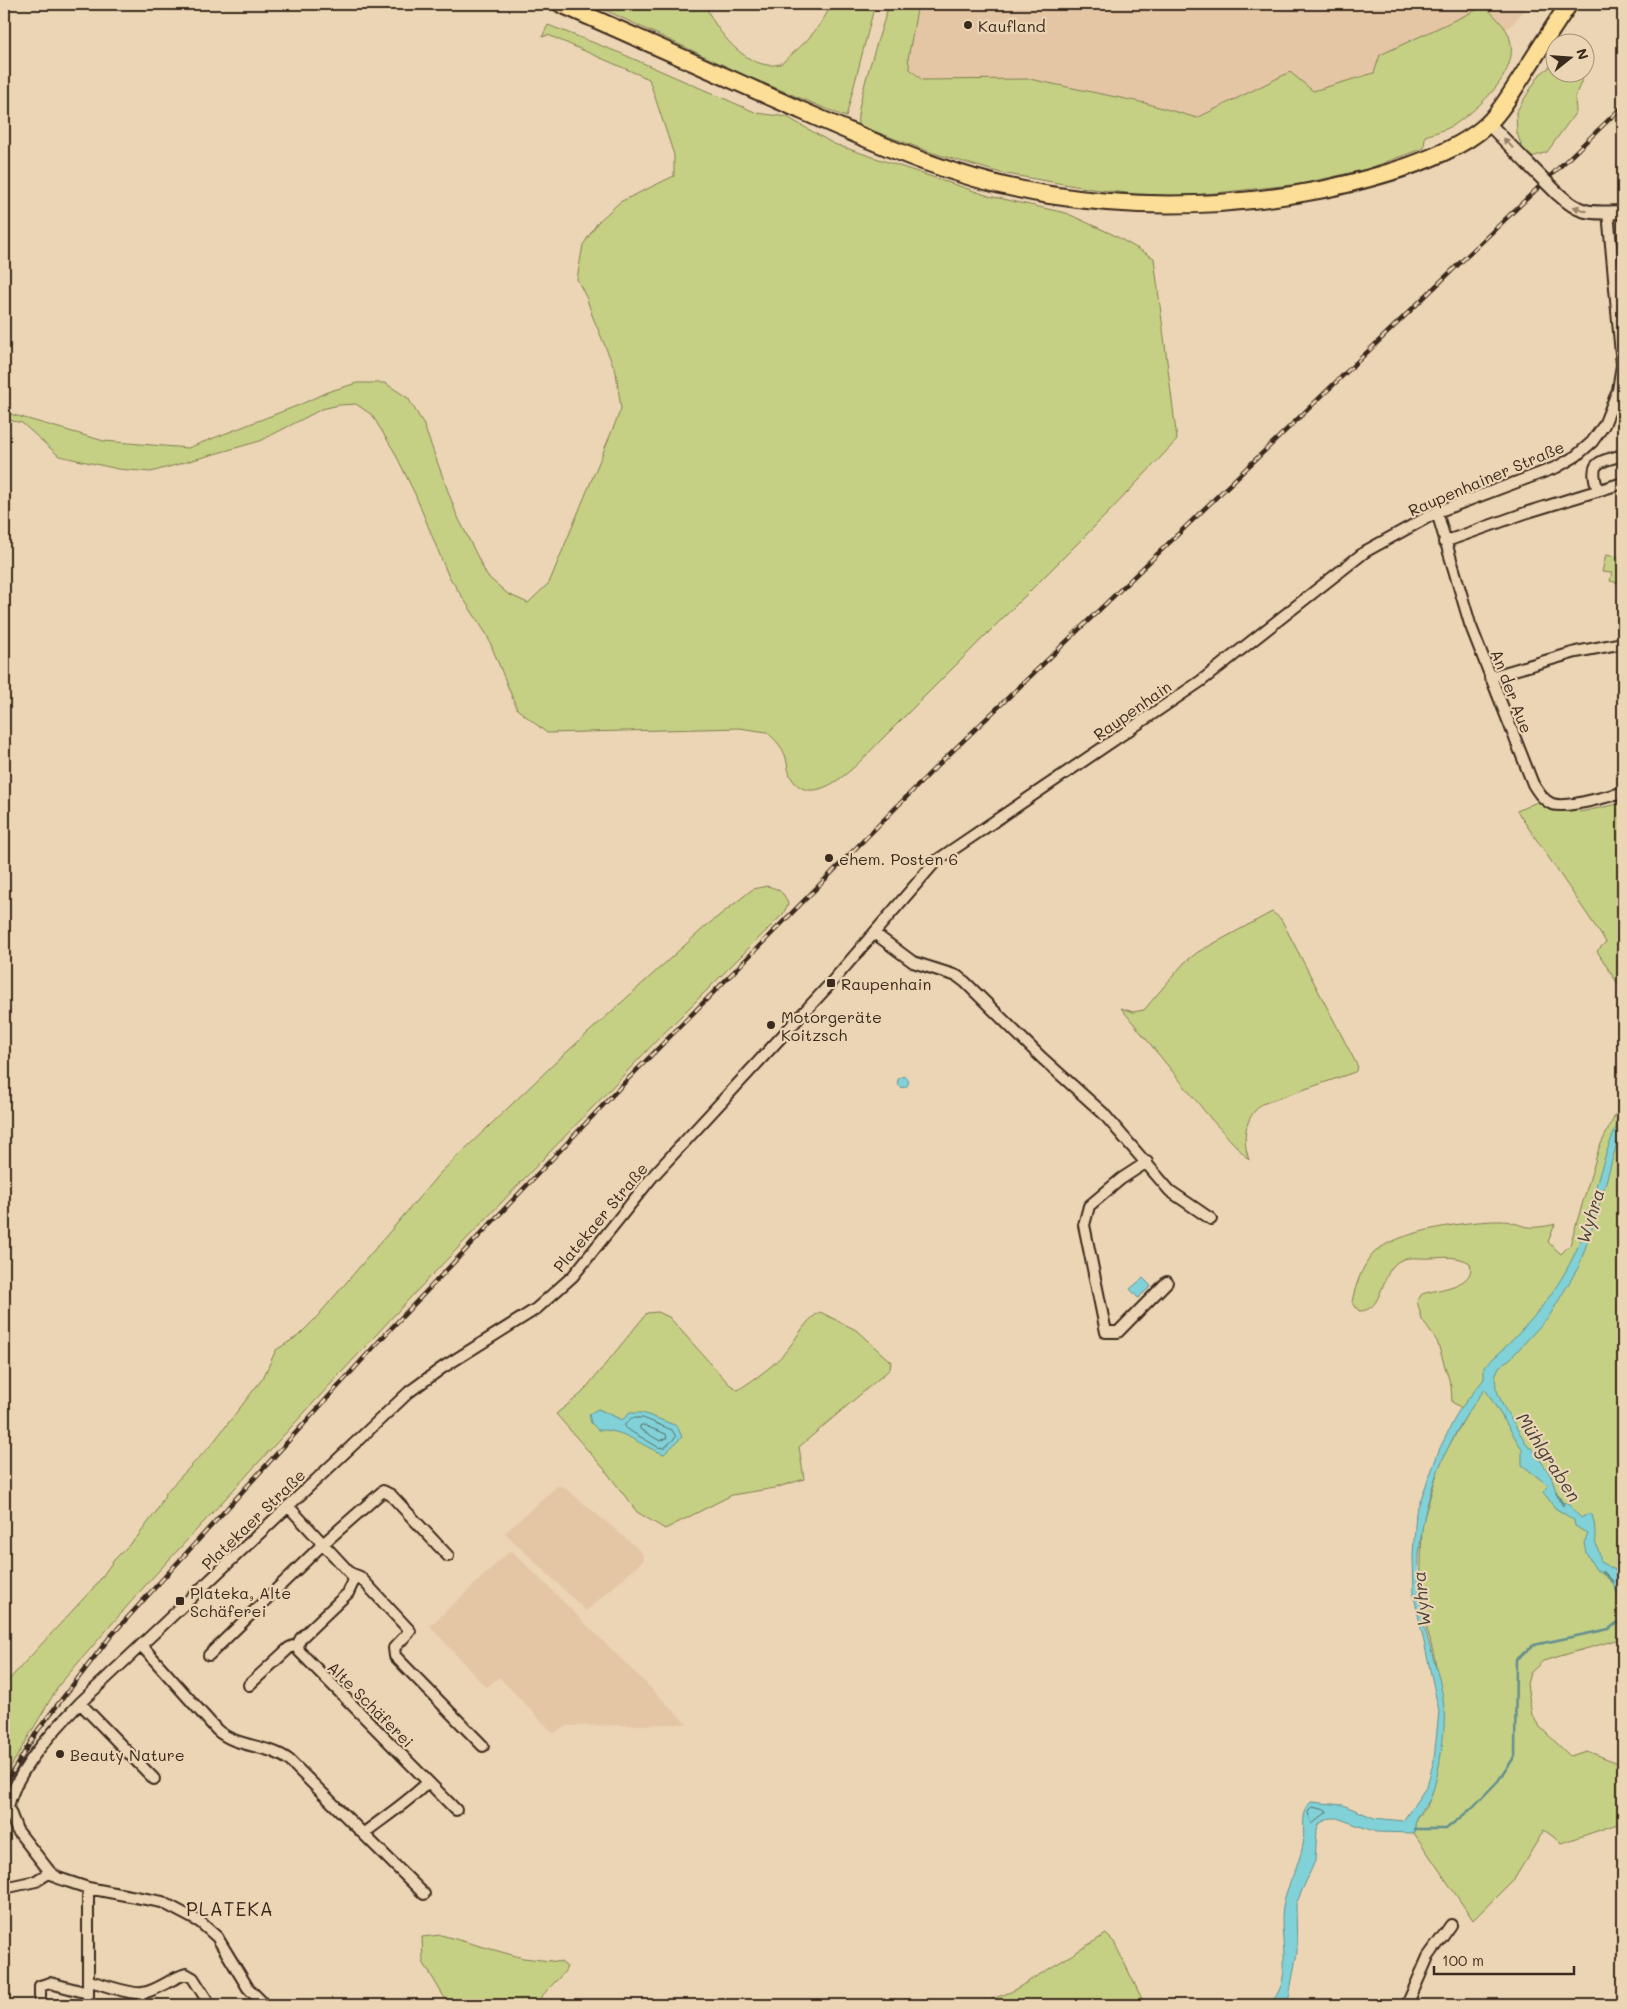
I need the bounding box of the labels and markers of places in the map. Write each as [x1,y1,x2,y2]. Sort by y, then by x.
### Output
place label: Kaufland [978,15,1046,36]
marker: Kaufland [962,19,974,31]
place label: ehem. Posten 6 [839,848,958,869]
marker: ehem. Posten 6 [823,852,835,864]
place label: Raupenhain [841,973,931,994]
marker: Raupenhain [825,977,837,989]
place label: Motorgeräte Koitzsch [781,1006,882,1045]
marker: Motorgeräte Koitzsch [765,1019,777,1031]
place label: Plateka, Alte Schäferei [190,1582,291,1621]
marker: Plateka, Alte Schäferei [174,1595,186,1607]
place label: Beauty Nature [70,1744,185,1765]
marker: Beauty Nature [54,1748,66,1760]

